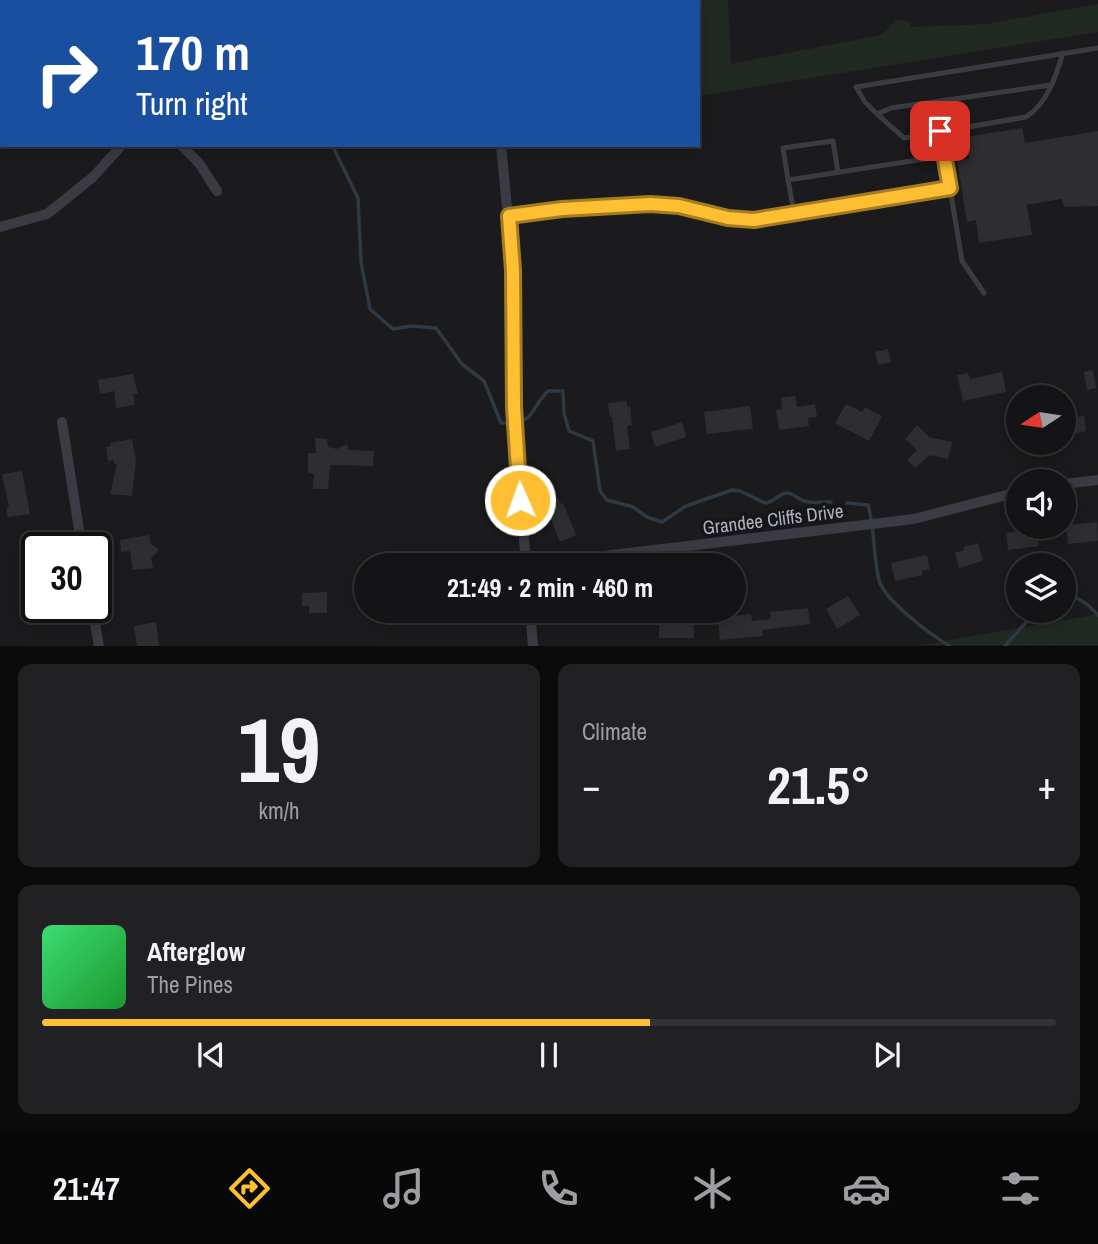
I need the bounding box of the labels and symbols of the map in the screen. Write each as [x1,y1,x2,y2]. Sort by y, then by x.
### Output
pin [910,101,970,161]
north arrow [1006,385,1076,455]
position arrow [483,463,557,537]
street label: Grandee Cliffs Drive [701,497,845,541]
speed limit sign: 30 [21,532,112,623]

